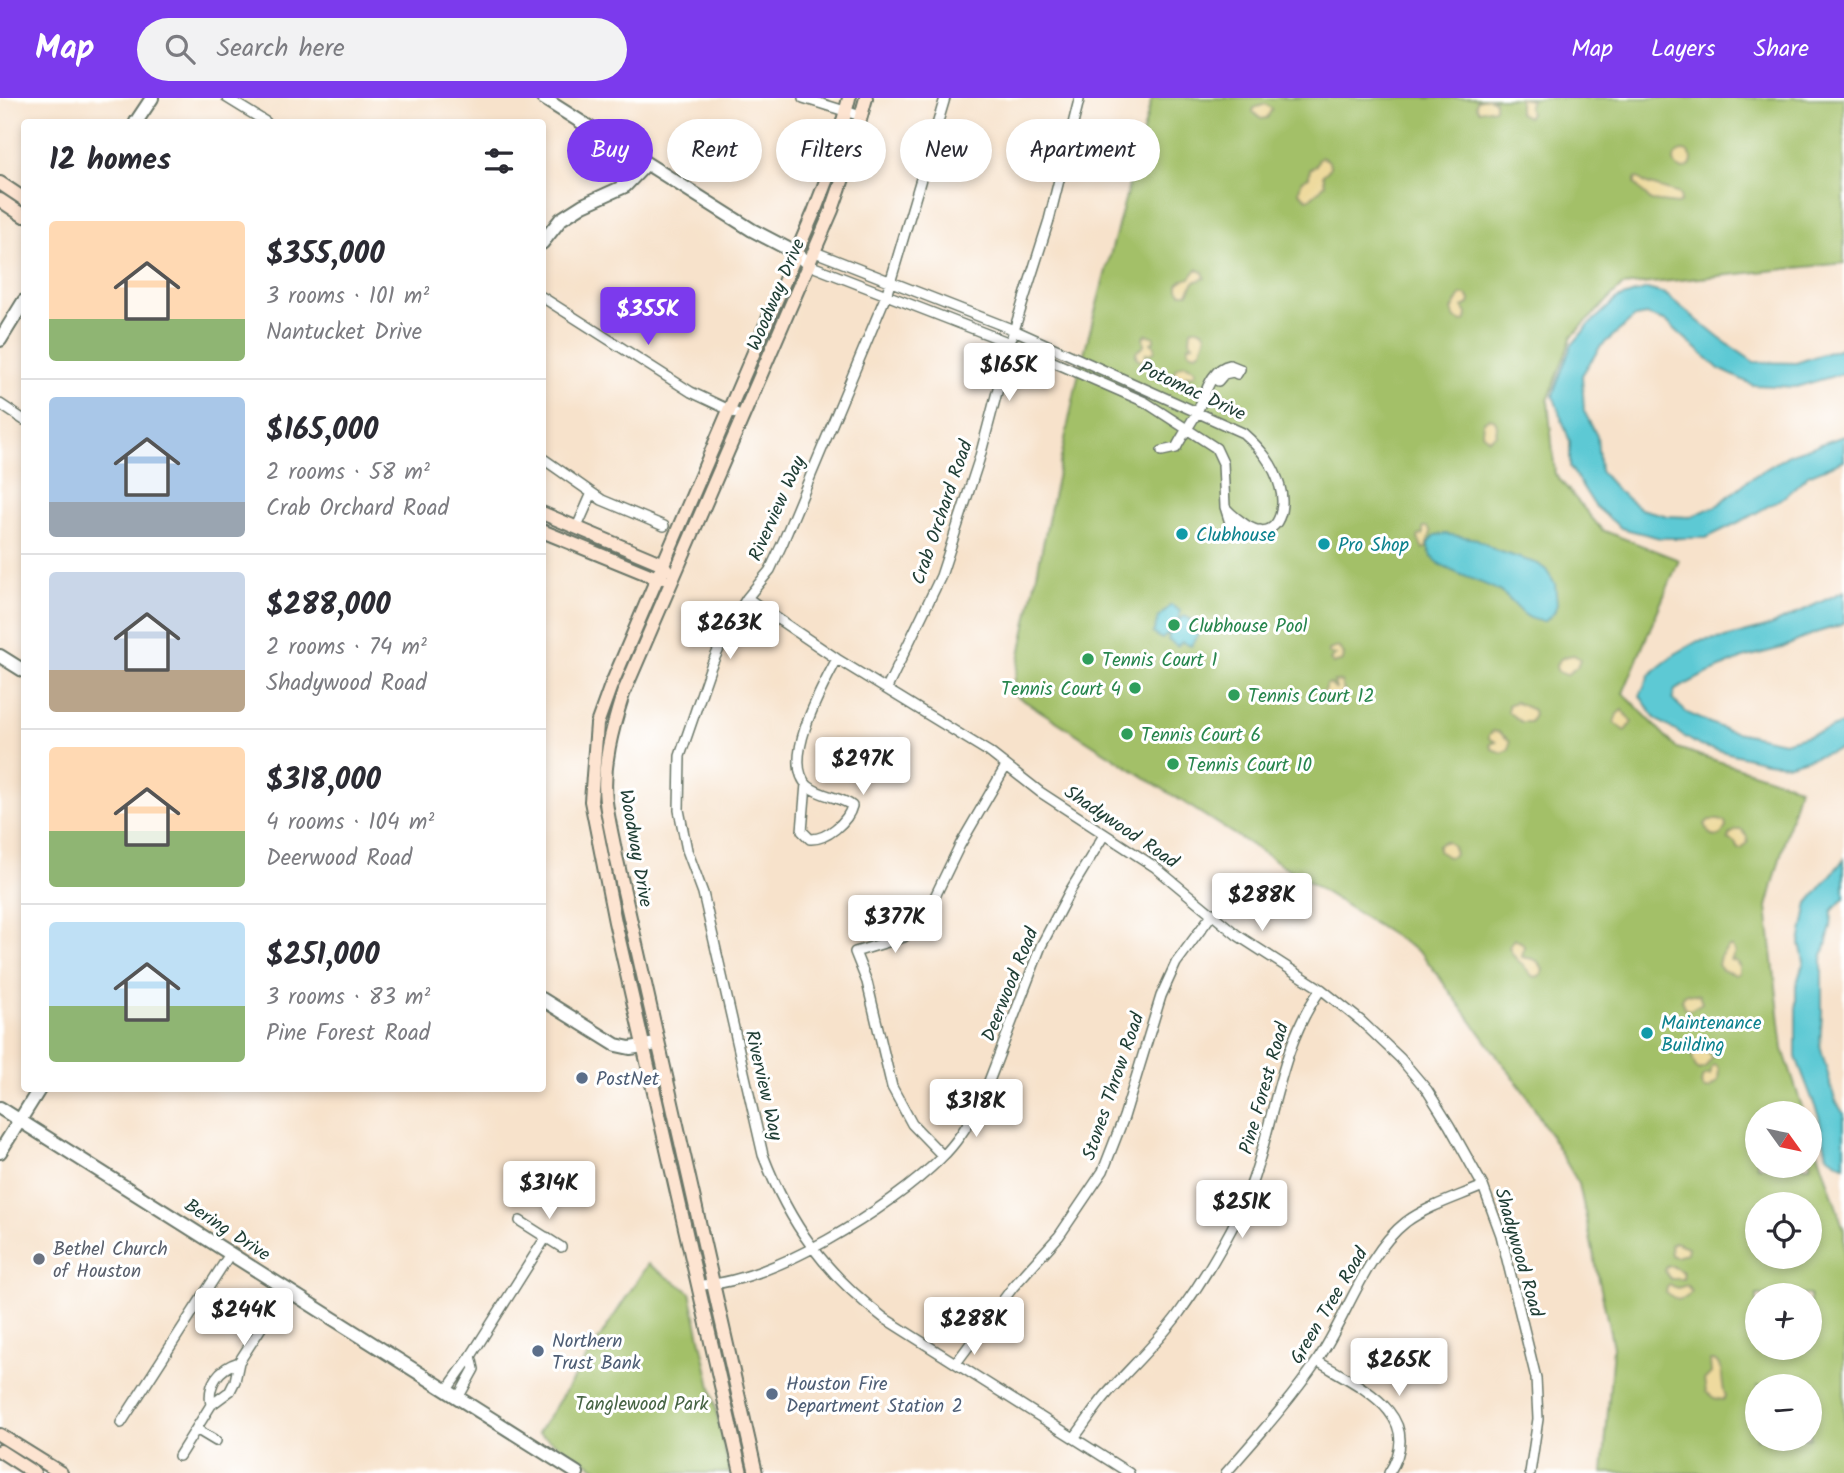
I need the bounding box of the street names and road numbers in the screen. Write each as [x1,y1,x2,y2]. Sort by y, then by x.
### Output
street label: Woodway Drive [740,234,814,356]
street label: Potomac Drive [1134,354,1251,430]
street label: Crab Orchard Road [904,436,982,589]
street label: Riverview Way [741,450,815,566]
street label: Shadywood Road [1057,778,1185,878]
street label: Woodway Drive [610,787,660,910]
street label: Deerwood Road [974,923,1048,1046]
street label: Stones Throw Road [1075,1008,1153,1164]
street label: Pine Forest Road [1232,1019,1298,1158]
street label: Riverview Way [736,1027,791,1145]
street label: Shadywood Road [1485,1185,1551,1321]
street label: Bering Drive [178,1191,276,1270]
street label: Green Tree Road [1283,1241,1377,1370]

